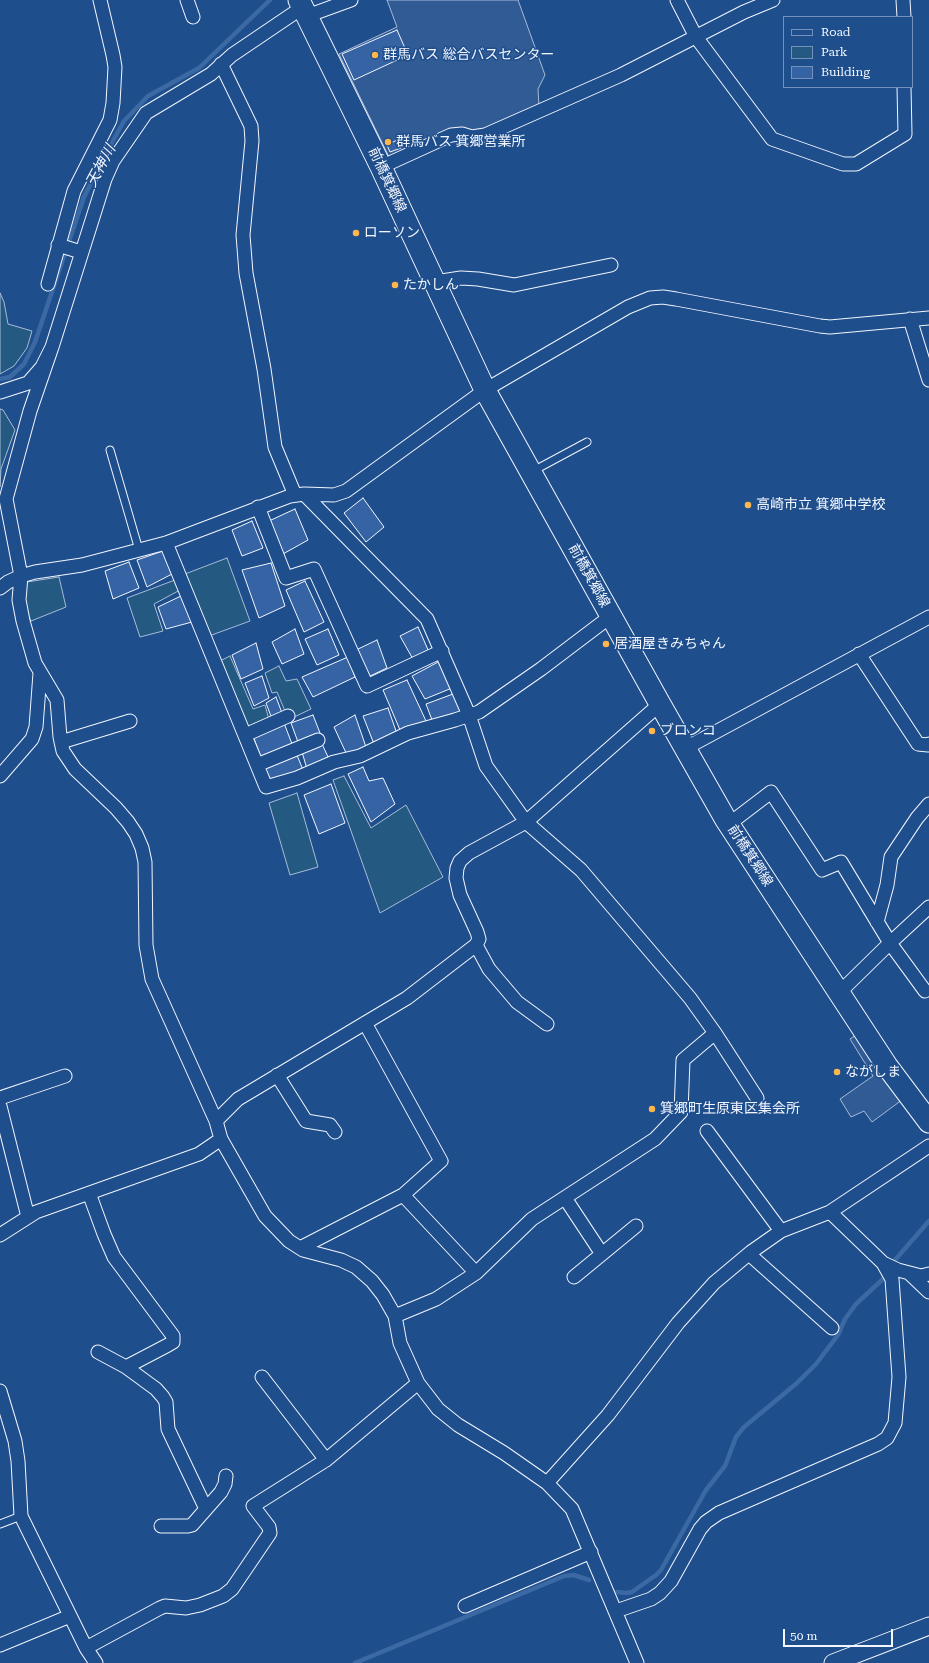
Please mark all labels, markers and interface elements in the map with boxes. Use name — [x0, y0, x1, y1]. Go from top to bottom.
legend — [783, 16, 913, 88]
text: Road — [821, 25, 850, 39]
text: Park — [821, 45, 847, 59]
place label: 群馬バス 総合バスセンター — [383, 47, 555, 63]
marker: 群馬バス 総合バスセンター — [370, 50, 380, 60]
text: Building — [821, 65, 870, 79]
place label: 群馬バス 箕郷営業所 — [396, 134, 526, 150]
marker: 群馬バス 箕郷営業所 — [383, 137, 393, 147]
water label: 天神川 — [82, 142, 120, 190]
street label: 前橋箕郷線 — [365, 145, 409, 215]
place label: ローソン — [364, 225, 420, 241]
marker: ローソン — [351, 228, 361, 238]
place label: たかしん — [403, 277, 459, 293]
marker: たかしん — [390, 280, 400, 290]
place label: 高崎市立 箕郷中学校 — [756, 497, 886, 513]
marker: 高崎市立 箕郷中学校 — [743, 500, 753, 510]
street label: 前橋箕郷線 — [565, 541, 613, 611]
place label: 居酒屋きみちゃん — [614, 636, 726, 652]
marker: 居酒屋きみちゃん — [601, 639, 611, 649]
place label: ブロンコ — [660, 723, 716, 739]
marker: ブロンコ — [647, 726, 657, 736]
street label: 前橋箕郷線 — [724, 822, 776, 890]
place label: ながしま — [845, 1064, 901, 1080]
marker: ながしま — [832, 1067, 842, 1077]
place label: 箕郷町生原東区集会所 — [660, 1101, 800, 1117]
marker: 箕郷町生原東区集会所 — [647, 1104, 657, 1114]
scale bar — [785, 1621, 895, 1647]
text: 50 m — [790, 1629, 817, 1643]

